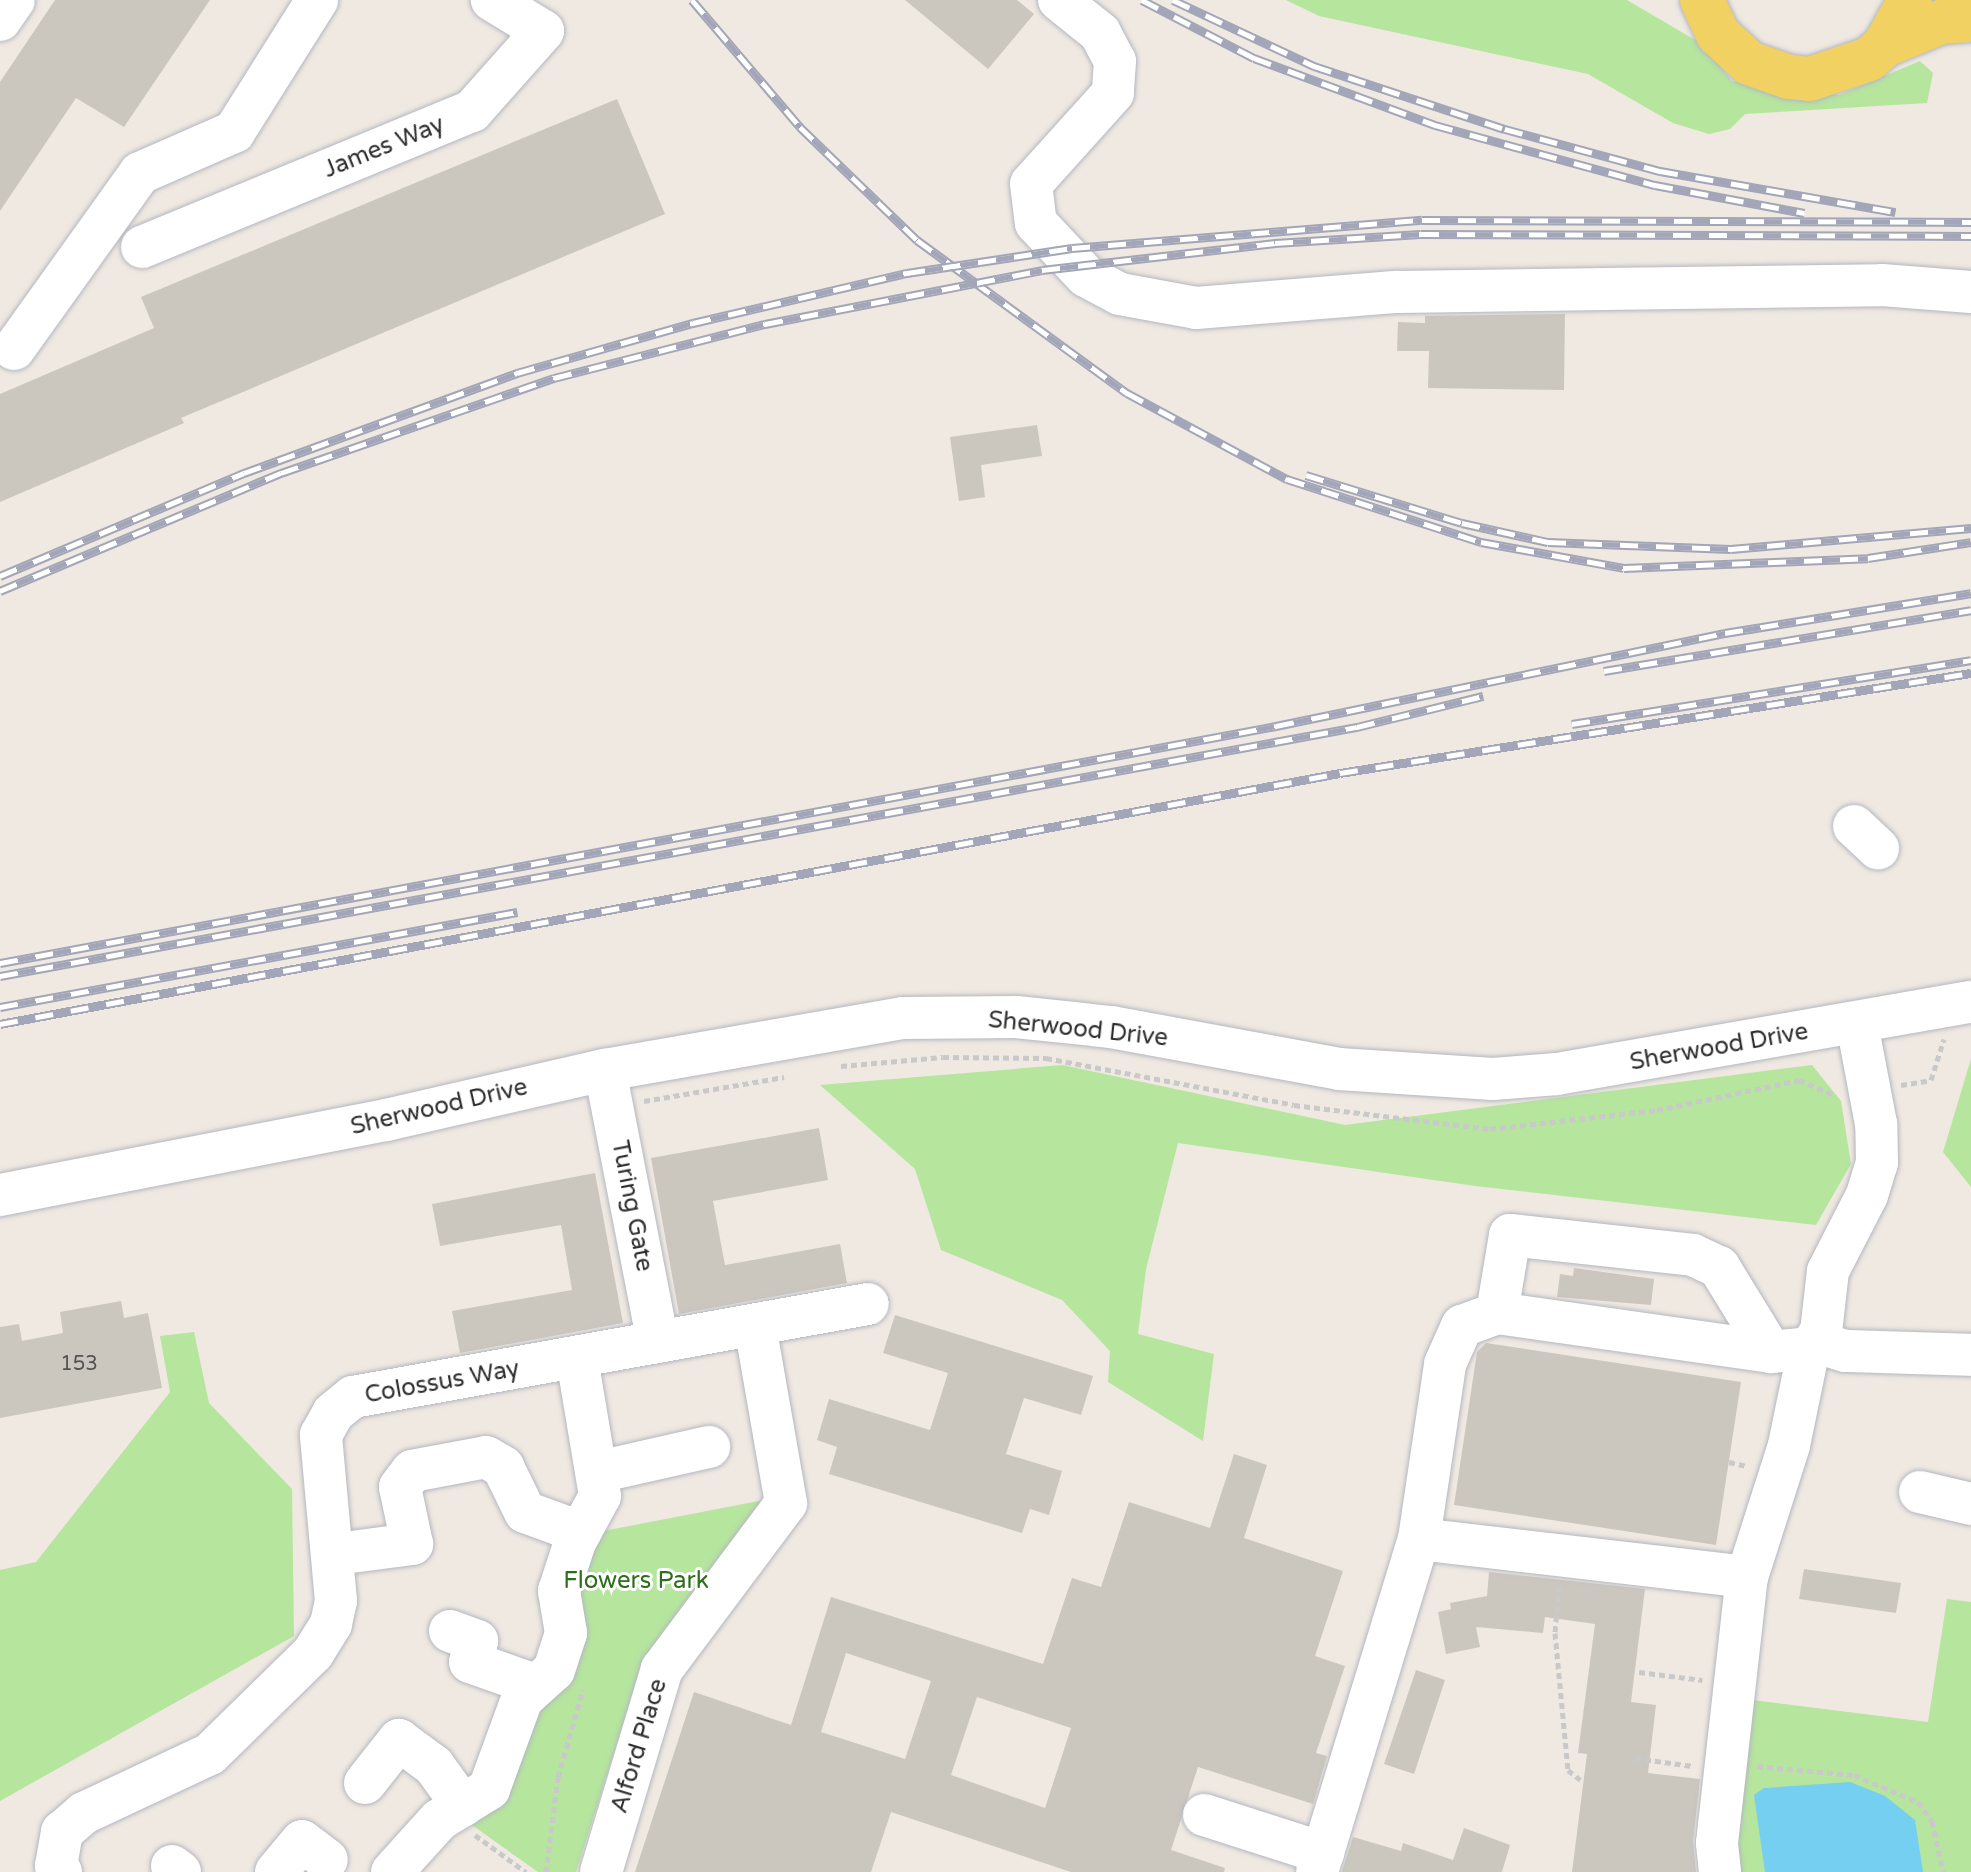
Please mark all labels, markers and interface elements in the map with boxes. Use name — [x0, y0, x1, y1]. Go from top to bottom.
street label: James Way — [319, 110, 449, 184]
street label: Sherwood Drive — [987, 1005, 1169, 1053]
street label: Sherwood Drive — [1628, 1017, 1810, 1077]
street label: Sherwood Drive — [348, 1073, 530, 1141]
street label: Turing Gate — [605, 1138, 659, 1274]
house number: 153 — [60, 1352, 98, 1376]
street label: Colossus Way — [363, 1354, 521, 1410]
park label: Flowers Park — [563, 1567, 709, 1595]
street label: Alford Place — [605, 1675, 673, 1817]

